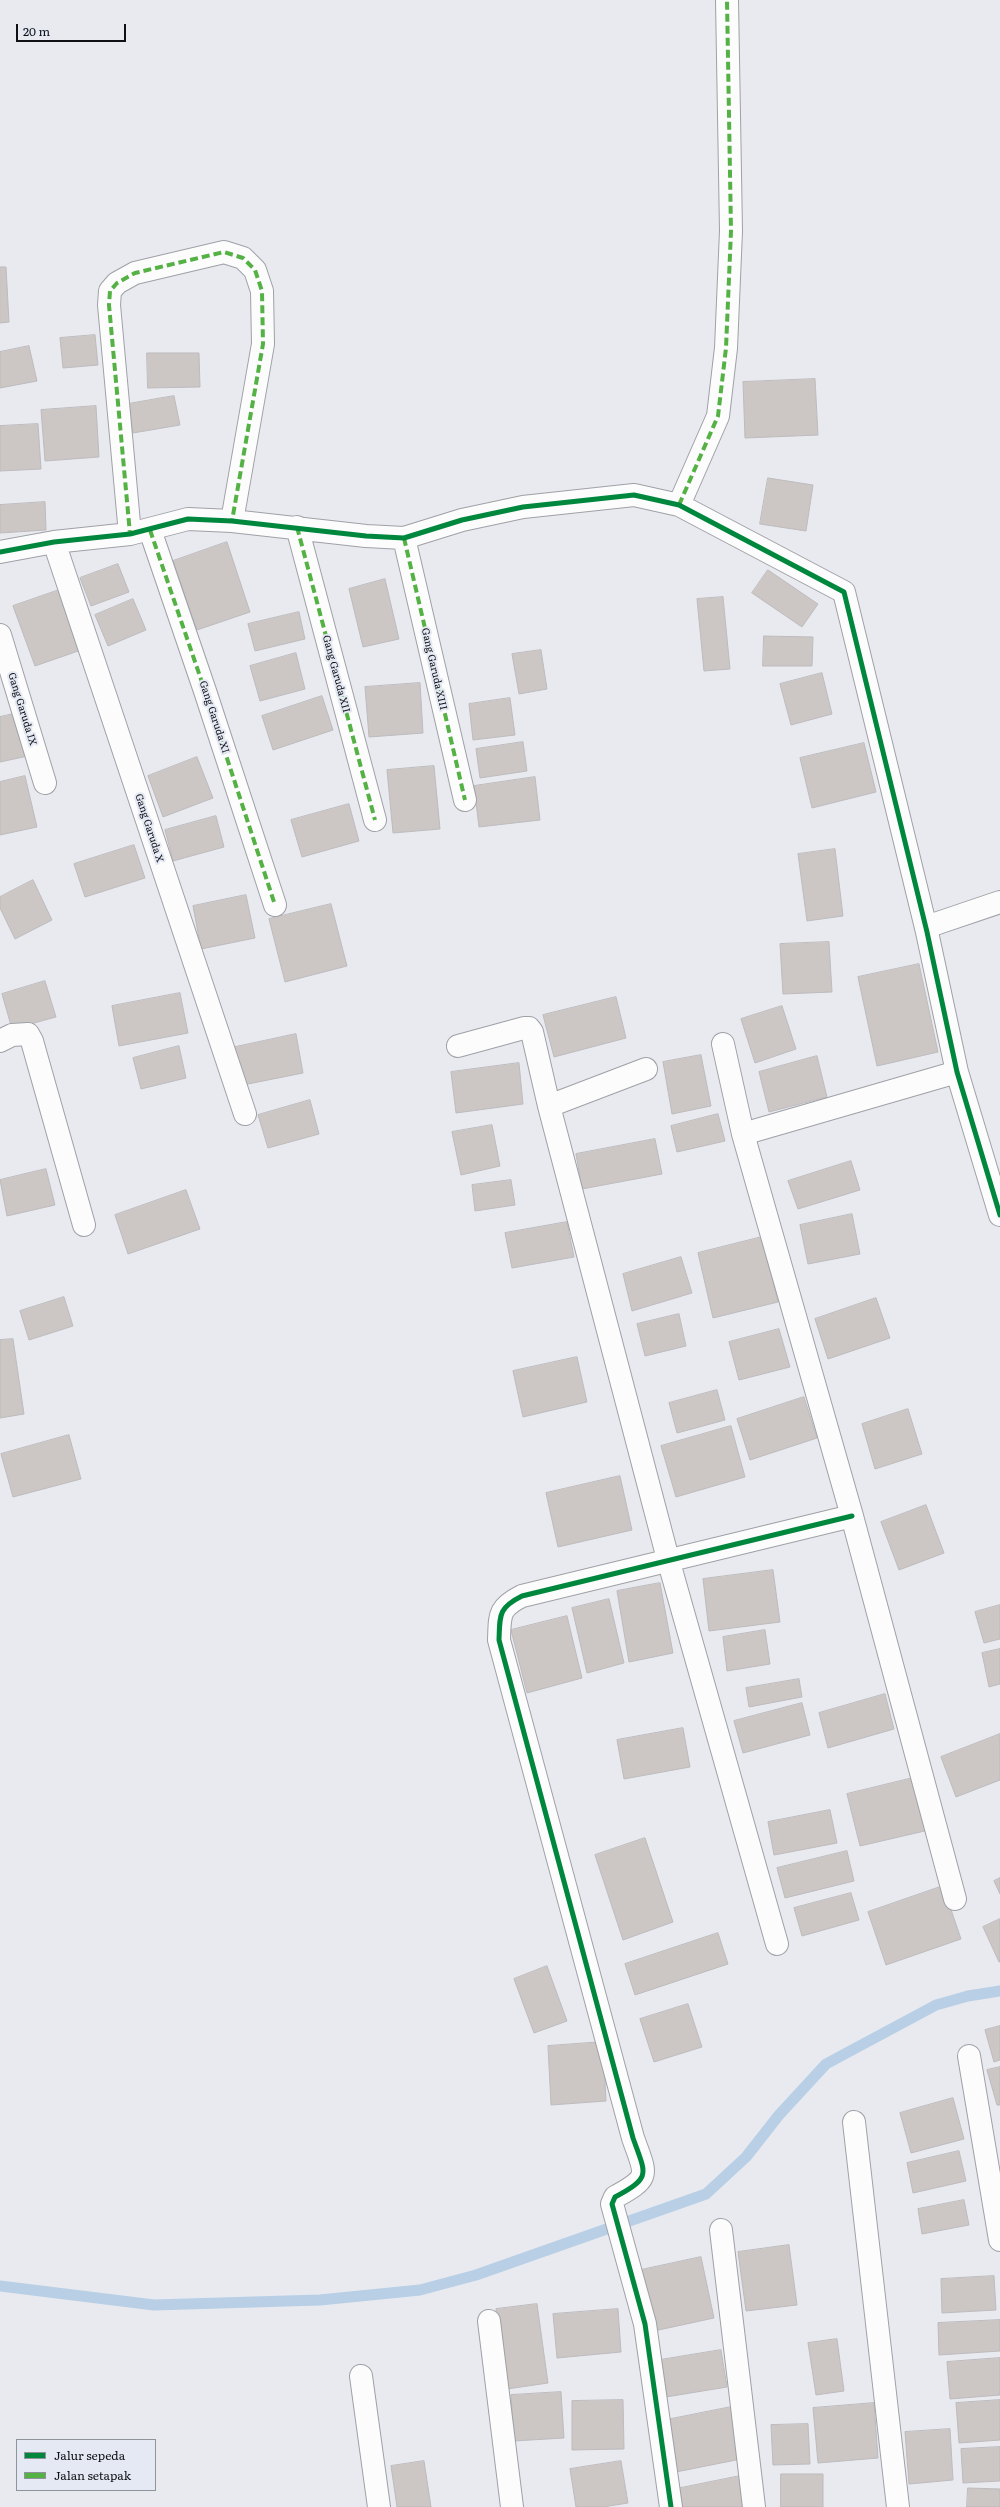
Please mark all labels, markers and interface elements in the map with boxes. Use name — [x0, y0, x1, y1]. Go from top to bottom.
scale bar — [18, 16, 128, 42]
text: 20 m — [23, 22, 50, 40]
street label: Gang Garuda XIII — [419, 627, 449, 711]
street label: Gang Garuda XII — [320, 634, 352, 714]
street label: Gang Garuda IX — [5, 671, 39, 747]
street label: Gang Garuda XI — [197, 679, 231, 755]
street label: Gang Garuda X — [132, 792, 166, 864]
legend — [16, 2439, 156, 2491]
text: Jalur sepeda — [54, 2446, 125, 2464]
text: Jalan setapak — [54, 2466, 131, 2484]

